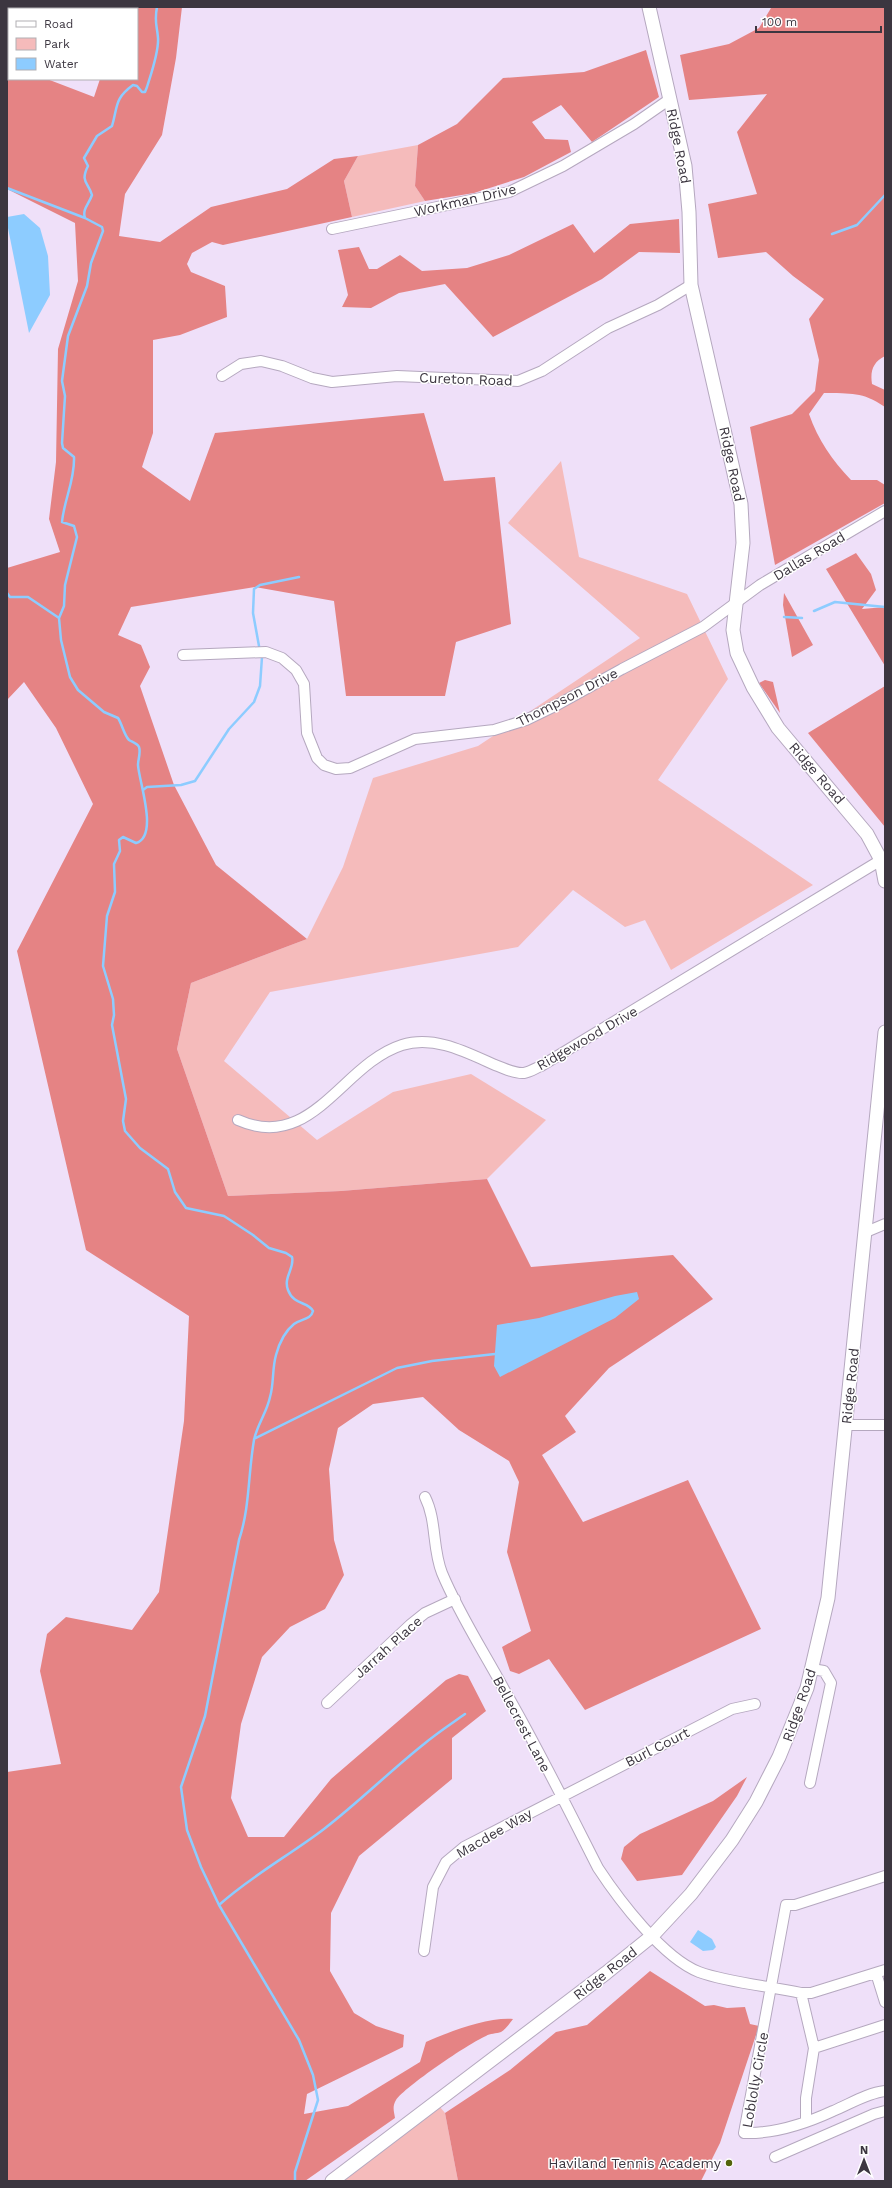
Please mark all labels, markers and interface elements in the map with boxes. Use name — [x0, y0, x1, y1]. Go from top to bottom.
legend — [8, 8, 138, 80]
scale bar — [756, 8, 881, 34]
text: 100 m — [762, 15, 797, 29]
text: Road — [44, 17, 73, 31]
text: Park — [44, 37, 70, 51]
text: Water — [44, 57, 79, 71]
street label: Ridge Road — [664, 107, 694, 185]
street label: Workman Drive — [412, 180, 518, 220]
street label: Cureton Road — [419, 369, 513, 389]
street label: Ridge Road — [716, 425, 748, 503]
street label: Dallas Road — [770, 528, 848, 584]
street label: Thompson Drive — [514, 665, 620, 729]
street label: Ridge Road — [786, 739, 848, 807]
street label: Ridgewood Drive — [534, 1003, 640, 1073]
street label: Ridge Road — [838, 1347, 862, 1425]
street label: Jarrah Place — [351, 1613, 425, 1681]
street label: Ridge Road — [779, 1666, 819, 1744]
street label: Bellecrest Lane — [490, 1673, 554, 1775]
street label: Burl Court — [622, 1724, 692, 1770]
street label: Macdee Way — [453, 1805, 535, 1861]
street label: Ridge Road — [570, 1943, 640, 2003]
street label: Loblolly Circle — [739, 2031, 771, 2129]
north arrow — [844, 2140, 884, 2180]
text: N — [860, 2144, 868, 2157]
place label: Haviland Tennis Academy — [548, 2155, 722, 2171]
marker: Haviland Tennis Academy — [724, 2158, 734, 2168]

